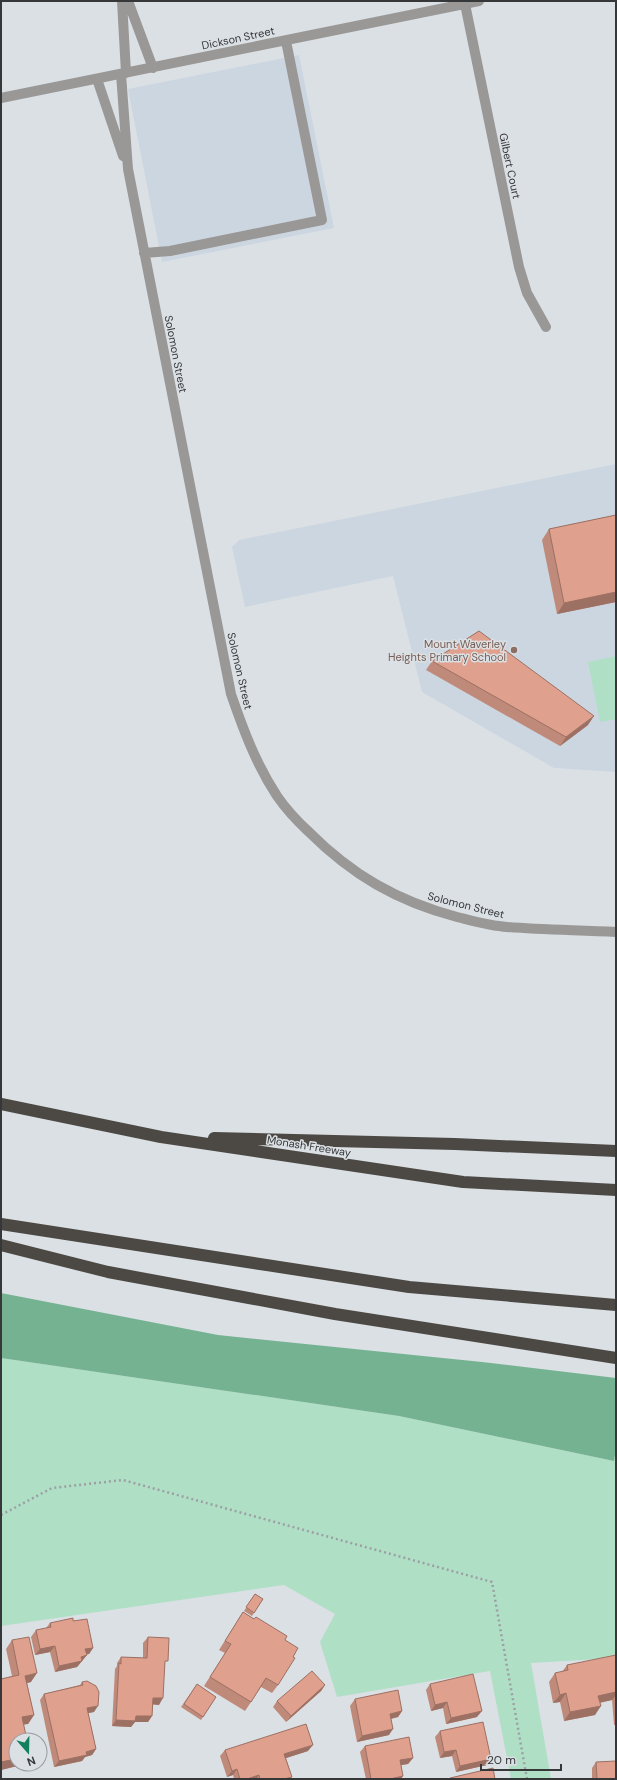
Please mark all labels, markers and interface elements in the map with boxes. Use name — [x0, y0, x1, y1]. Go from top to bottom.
street label: Dickson Street — [200, 23, 276, 53]
street label: Gilbert Court — [496, 132, 524, 200]
street label: Solomon Street — [162, 314, 190, 394]
street label: Solomon Street — [224, 631, 256, 711]
place label: Mount Waverley Heights Primary School — [388, 637, 506, 664]
marker: Mount Waverley Heights Primary School — [509, 645, 519, 655]
street label: Solomon Street — [426, 889, 506, 921]
street label: Monash Freeway — [266, 1132, 352, 1160]
north arrow — [8, 1732, 48, 1772]
scale bar — [481, 1746, 561, 1772]
text: 20 m — [487, 1752, 516, 1768]
text: N — [25, 1753, 38, 1769]

